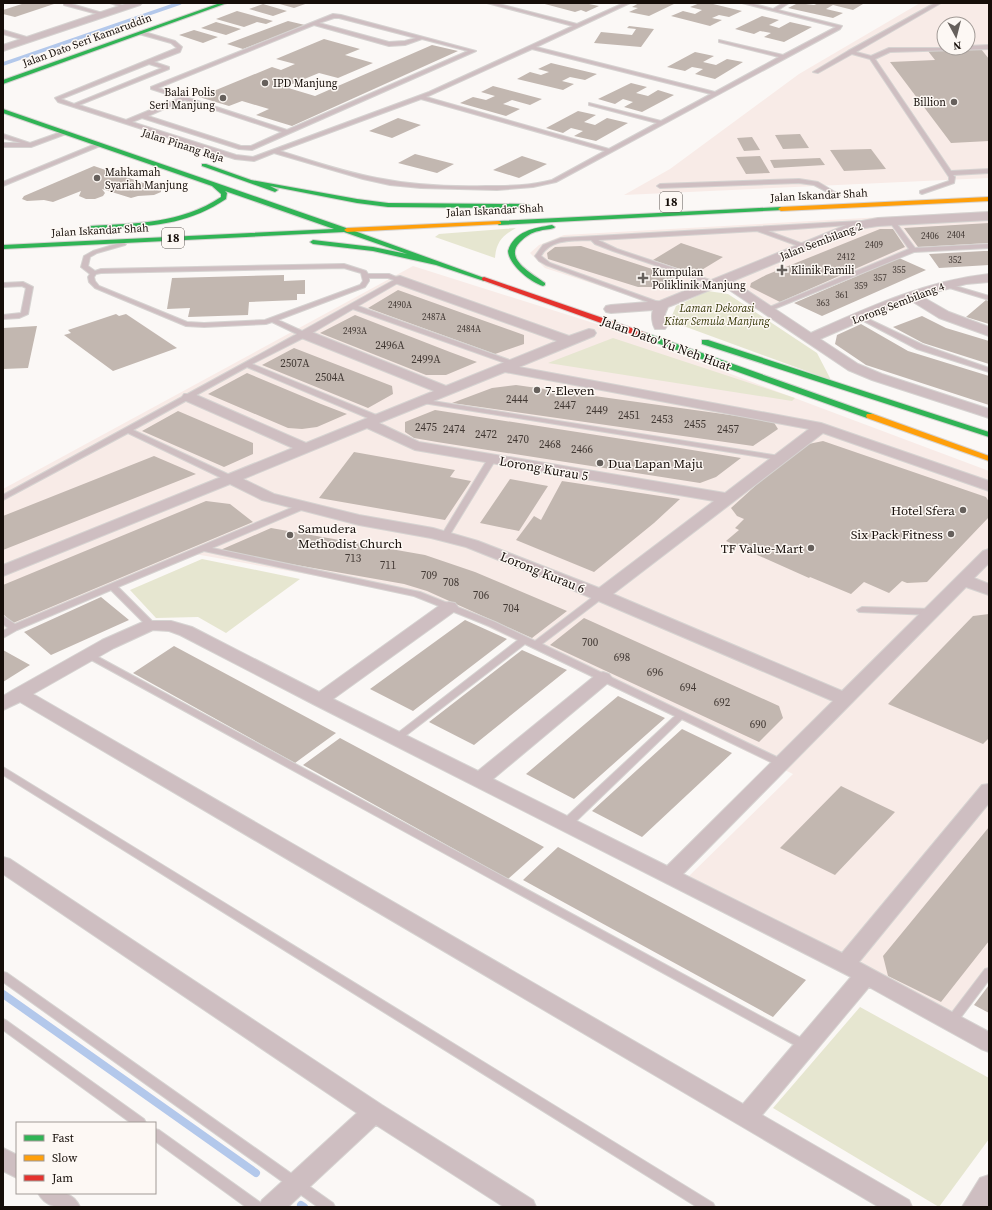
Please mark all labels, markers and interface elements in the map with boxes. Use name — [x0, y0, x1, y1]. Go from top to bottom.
street label: Jalan Dato Seri Kamaruddin — [20, 10, 154, 71]
north arrow — [936, 16, 976, 56]
text: N — [952, 37, 962, 53]
place label: IPD Manjung — [273, 76, 338, 91]
marker: IPD Manjung — [260, 78, 270, 88]
place label: Balai Polis Seri Manjung — [150, 85, 215, 113]
marker: Balai Polis Seri Manjung — [218, 93, 228, 103]
place label: Billion — [913, 95, 946, 110]
marker: Billion — [949, 97, 959, 107]
street label: Jalan Pinang Raja — [139, 125, 226, 166]
place label: Mahkamah Syariah Manjung — [105, 165, 188, 193]
marker: Mahkamah Syariah Manjung — [92, 173, 102, 183]
street label: Jalan Iskandar Shah — [769, 185, 868, 206]
road number: 18 — [660, 192, 682, 212]
street label: Jalan Iskandar Shah — [445, 200, 544, 221]
street label: Jalan Sembilang 2 — [777, 219, 865, 264]
street label: Jalan Iskandar Shah — [50, 220, 149, 241]
road number: 18 — [162, 228, 184, 248]
house number: 2404 — [947, 229, 965, 241]
house number: 2406 — [921, 230, 939, 242]
house number: 2409 — [865, 239, 883, 251]
house number: 2412 — [837, 251, 855, 263]
house number: 352 — [948, 254, 962, 266]
place label: Klinik Famili — [791, 263, 855, 278]
marker: Klinik Famili — [776, 264, 788, 276]
house number: 355 — [892, 264, 906, 276]
place label: Kumpulan Poliklinik Manjung — [652, 265, 746, 293]
marker: Kumpulan Poliklinik Manjung — [637, 272, 649, 284]
house number: 357 — [873, 272, 887, 284]
street label: Lorong Sembilang 4 — [850, 279, 947, 328]
house number: 359 — [854, 280, 868, 292]
house number: 361 — [835, 289, 849, 301]
house number: 363 — [816, 297, 830, 309]
house number: 2490A — [388, 299, 412, 311]
park label: Laman Dekorasi Kitar Semula Manjung — [663, 301, 770, 329]
house number: 2487A — [422, 311, 446, 323]
street label: Jalan Dato' Yu Neh Huat — [598, 312, 734, 375]
house number: 2484A — [457, 323, 481, 335]
house number: 2493A — [343, 325, 367, 337]
house number: 2496A — [375, 338, 405, 353]
house number: 2499A — [411, 352, 441, 367]
house number: 2507A — [280, 356, 310, 371]
house number: 2504A — [315, 370, 345, 385]
place label: 7-Eleven — [545, 382, 595, 399]
marker: 7-Eleven — [532, 385, 542, 395]
house number: 2444 — [506, 392, 528, 407]
house number: 2447 — [554, 398, 576, 413]
house number: 2449 — [586, 403, 608, 418]
house number: 2451 — [618, 408, 640, 423]
house number: 2453 — [651, 412, 673, 427]
house number: 2455 — [684, 417, 706, 432]
house number: 2475 — [415, 420, 437, 435]
house number: 2474 — [443, 422, 465, 437]
house number: 2457 — [717, 422, 739, 437]
house number: 2472 — [475, 427, 497, 442]
house number: 2470 — [507, 432, 529, 447]
house number: 2468 — [539, 437, 561, 452]
house number: 2466 — [571, 442, 593, 457]
street label: Lorong Kurau 5 — [498, 452, 590, 485]
place label: Dua Lapan Maju — [608, 455, 703, 472]
marker: Dua Lapan Maju — [595, 458, 605, 468]
place label: Hotel Sfera — [891, 502, 955, 519]
marker: Hotel Sfera — [958, 505, 968, 515]
place label: Samudera Methodist Church — [298, 520, 403, 552]
place label: Six Pack Fitness — [851, 526, 943, 543]
marker: Six Pack Fitness — [946, 529, 956, 539]
marker: Samudera Methodist Church — [285, 530, 295, 540]
place label: TF Value-Mart — [721, 540, 804, 557]
marker: TF Value-Mart — [806, 543, 816, 553]
street label: Lorong Kurau 6 — [498, 548, 588, 597]
house number: 713 — [345, 551, 362, 566]
house number: 711 — [380, 558, 396, 573]
house number: 709 — [421, 568, 437, 583]
house number: 708 — [443, 575, 459, 590]
house number: 706 — [473, 588, 490, 603]
house number: 704 — [503, 601, 520, 616]
house number: 700 — [582, 635, 599, 650]
house number: 698 — [614, 650, 630, 665]
house number: 696 — [647, 665, 664, 680]
house number: 694 — [680, 680, 697, 695]
house number: 692 — [714, 695, 731, 710]
house number: 690 — [750, 717, 767, 732]
legend — [16, 1122, 156, 1194]
text: Fast — [52, 1130, 74, 1146]
text: Slow — [52, 1150, 78, 1166]
text: Jam — [51, 1170, 73, 1186]

